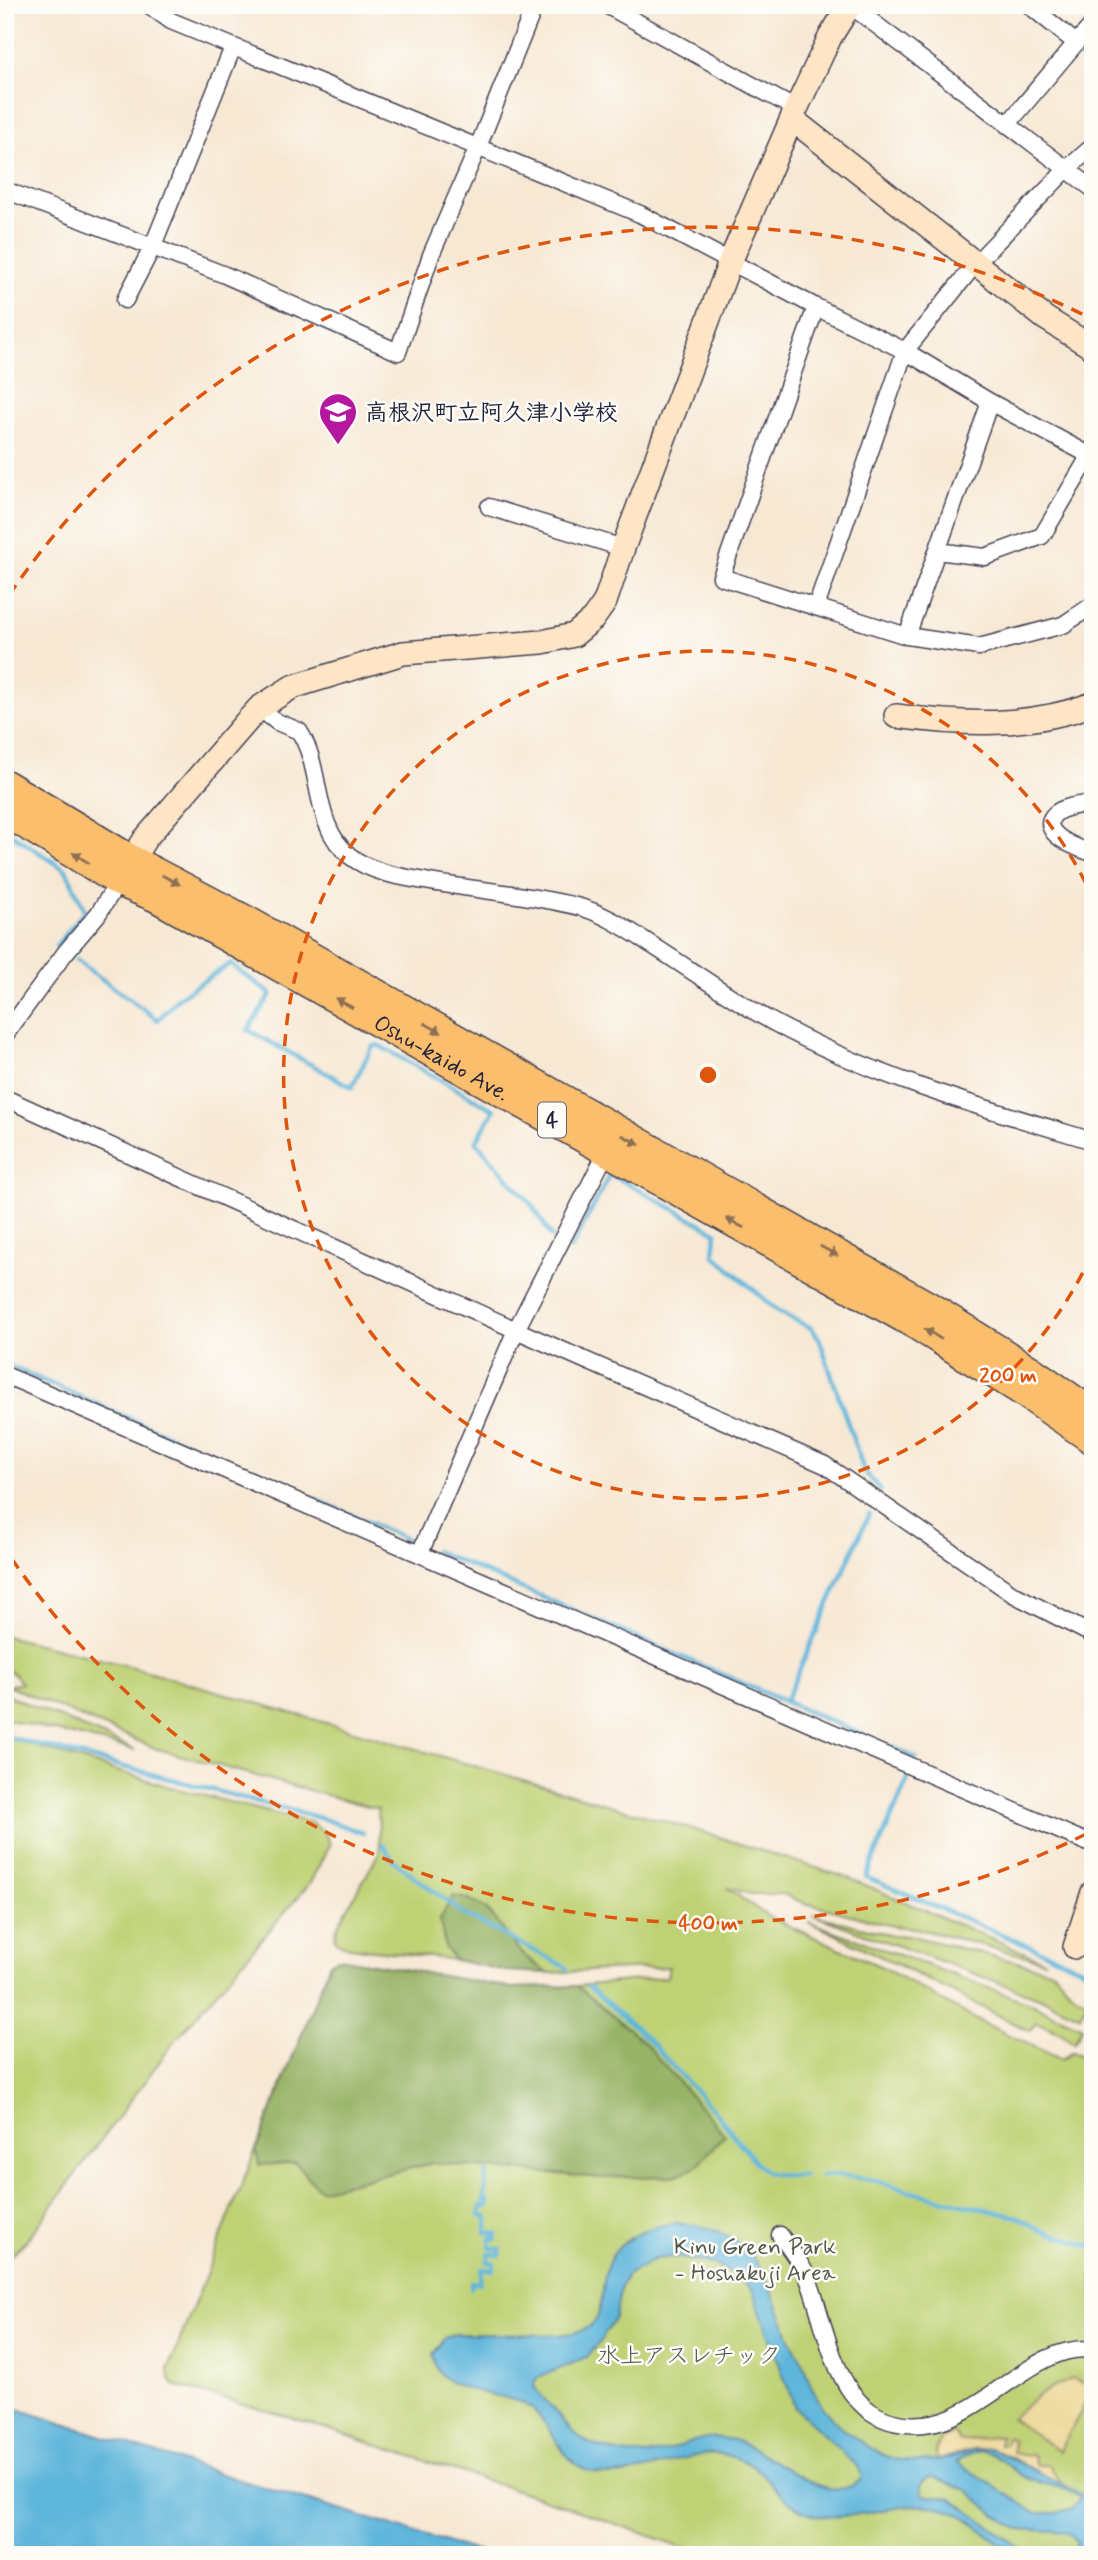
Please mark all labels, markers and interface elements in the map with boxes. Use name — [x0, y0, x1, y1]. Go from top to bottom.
school or university icon: 高根沢町立阿久津小学校 — [317, 391, 359, 446]
place label: 高根沢町立阿久津小学校 — [365, 399, 618, 429]
one-way arrow — [72, 851, 91, 864]
one-way arrow — [161, 874, 181, 886]
one-way arrow — [335, 997, 354, 1009]
street label: Oshu-kaido Ave. — [368, 1009, 514, 1109]
one-way arrow — [423, 1022, 443, 1034]
centre of rings — [696, 1063, 720, 1087]
road number: 4 — [538, 1102, 566, 1138]
one-way arrow — [621, 1134, 640, 1146]
one-way arrow — [725, 1217, 745, 1229]
one-way arrow — [820, 1245, 839, 1257]
one-way arrow — [924, 1328, 943, 1341]
text: 200 m — [979, 1362, 1037, 1390]
text: 400 m — [678, 1910, 738, 1938]
park label: Kinu Green Park - Hoshakuji Area — [674, 2233, 836, 2289]
park label: 水上アスレチック — [597, 2342, 781, 2372]

